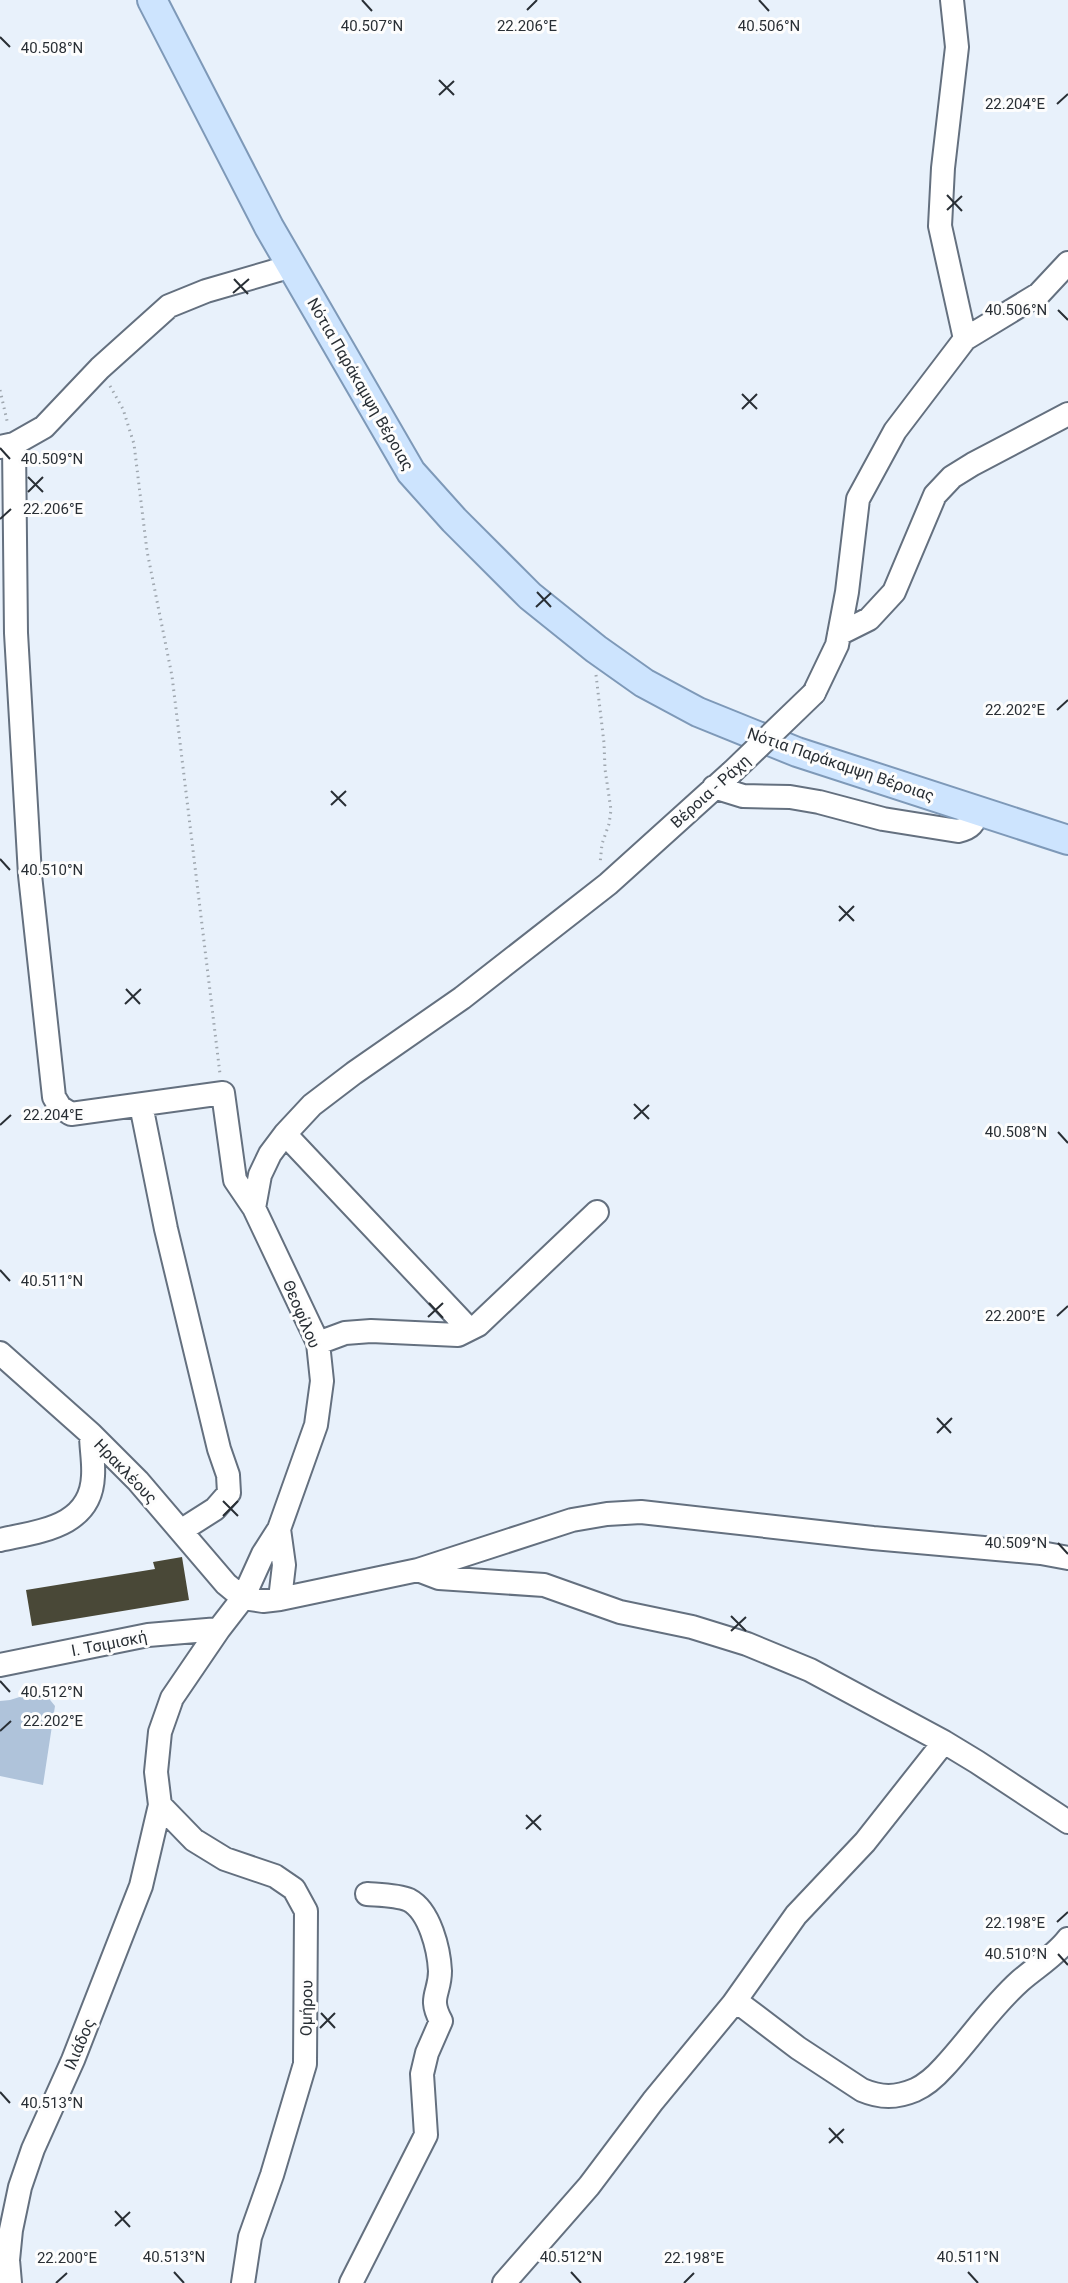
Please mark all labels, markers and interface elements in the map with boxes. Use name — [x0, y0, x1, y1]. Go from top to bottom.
text: 40.507°N — [341, 17, 403, 35]
text: 22.206°E — [497, 17, 558, 35]
text: 40.506°N — [738, 17, 800, 35]
text: 40.508°N — [21, 39, 83, 57]
text: 22.204°E — [985, 95, 1046, 113]
street label: Νότια Παράκαμψη Βέροιας — [303, 295, 418, 474]
text: 40.506°N — [985, 301, 1047, 319]
text: 40.509°N — [21, 450, 83, 468]
text: 22.206°E — [23, 500, 84, 518]
text: 22.202°E — [985, 701, 1046, 719]
street label: Νότια Παράκαμψη Βέροιας — [745, 724, 937, 805]
street label: Βέροια - Ράχη — [667, 751, 754, 832]
text: 40.510°N — [21, 861, 83, 879]
text: 22.204°E — [23, 1106, 84, 1124]
text: 40.508°N — [985, 1123, 1047, 1141]
text: 40.511°N — [21, 1272, 83, 1290]
street label: Θεοφίλου — [279, 1277, 324, 1351]
text: 22.200°E — [985, 1307, 1046, 1325]
street label: Ηρακλέους — [90, 1435, 161, 1508]
text: 40.509°N — [985, 1534, 1047, 1552]
street label: Ι. Τσιμισκή — [70, 1627, 149, 1660]
text: 40.512°N — [21, 1683, 83, 1701]
text: 22.202°E — [23, 1712, 84, 1730]
text: 22.198°E — [985, 1914, 1046, 1932]
text: 40.510°N — [985, 1945, 1047, 1963]
street label: Ομήρου — [297, 1980, 316, 2036]
street label: Ιλιάδος — [60, 2016, 99, 2073]
text: 40.513°N — [21, 2094, 83, 2112]
text: 40.513°N — [143, 2248, 205, 2266]
text: 40.512°N — [540, 2248, 602, 2266]
text: 40.511°N — [937, 2248, 999, 2266]
text: 22.200°E — [37, 2249, 98, 2267]
text: 22.198°E — [664, 2249, 725, 2267]

